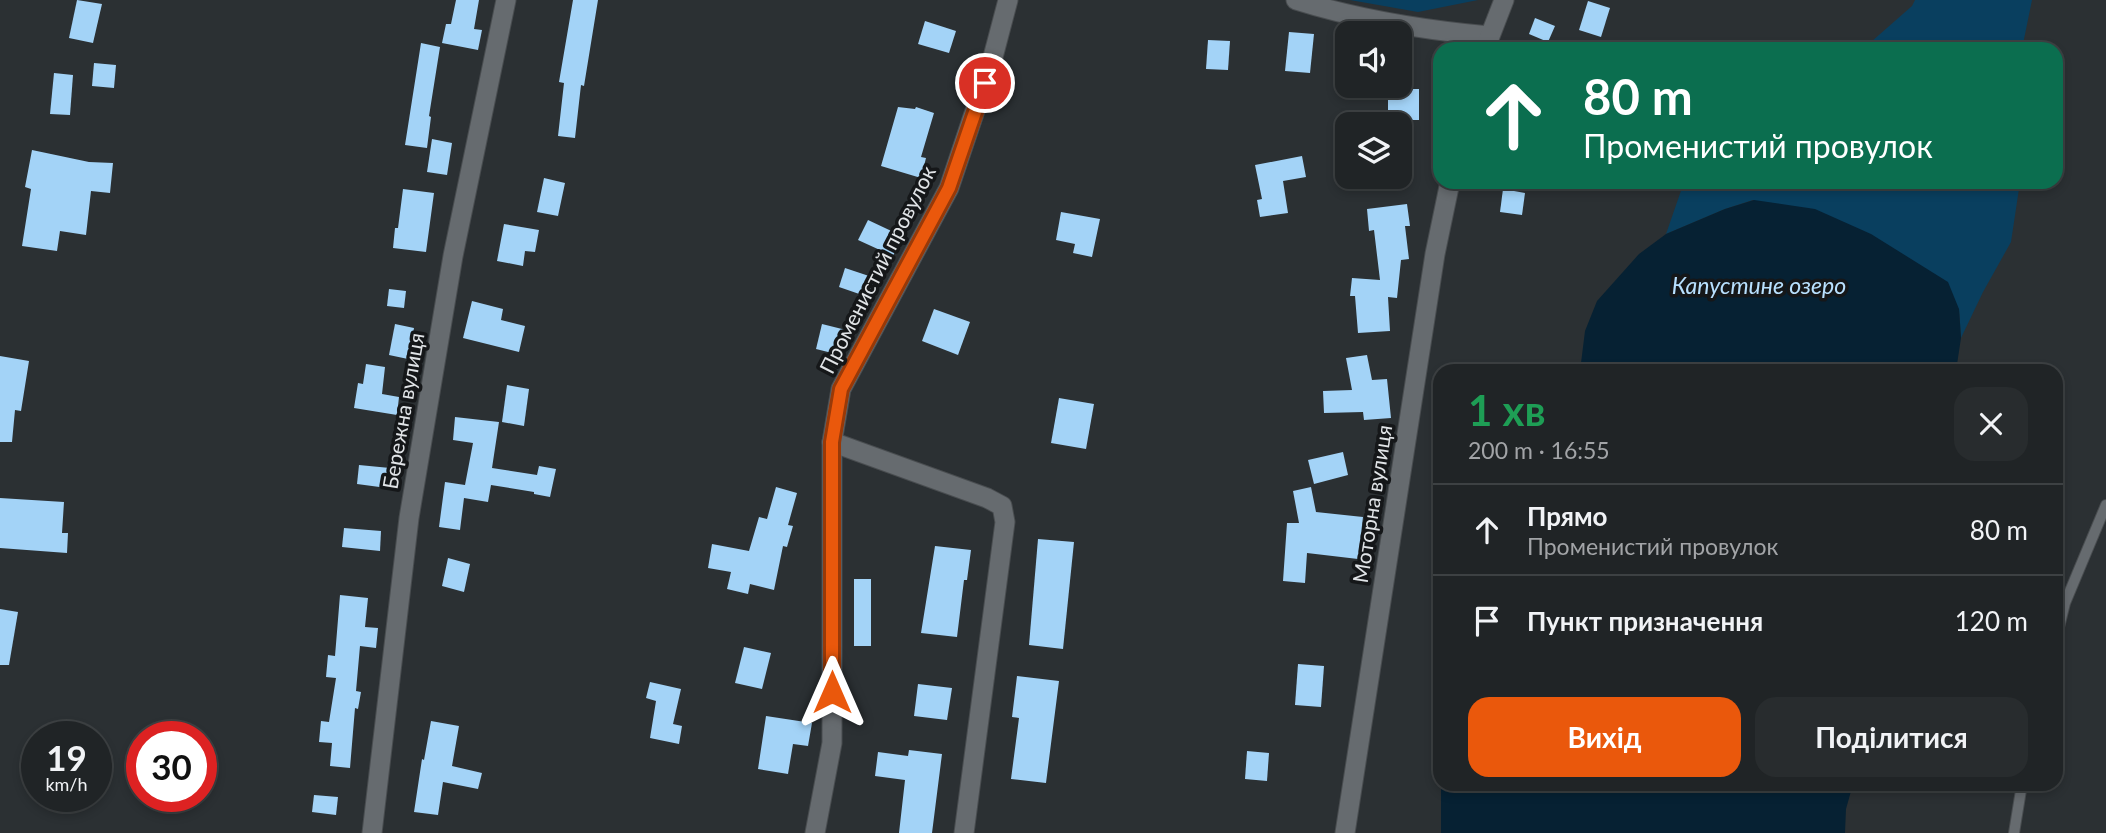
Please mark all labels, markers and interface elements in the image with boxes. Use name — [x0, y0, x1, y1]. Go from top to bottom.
map controls — [1335, 21, 1412, 189]
button: sound — [1335, 21, 1412, 98]
pin — [955, 53, 1015, 113]
icon: arrive — [966, 64, 1004, 102]
text: 80 m — [1583, 67, 1693, 125]
icon: ahead — [1468, 70, 1559, 161]
button: layers — [1335, 112, 1412, 189]
text: Променистий провулок — [1583, 126, 1933, 165]
street label: Променистий провулок — [813, 161, 940, 377]
water label: Капустине озеро — [1672, 271, 1846, 299]
street label: Бережна вулиця — [376, 331, 429, 491]
text: 1 хв — [1468, 385, 1546, 435]
button: close — [1954, 387, 2028, 461]
street label: Моторна вулиця — [1347, 423, 1396, 585]
text: 200 m · 16:55 — [1468, 436, 1610, 464]
text: Прямо — [1527, 500, 1608, 532]
icon: ahead — [1468, 511, 1506, 549]
text: 80 m — [1970, 514, 2028, 546]
text: Променистий провулок — [1527, 532, 1778, 560]
icon: arrive — [1468, 602, 1506, 640]
text: Пункт призначення — [1527, 605, 1763, 637]
text: 120 m — [1955, 605, 2028, 637]
position arrow — [795, 655, 869, 729]
button: Вихід — [1468, 697, 1741, 777]
button: Поділитися — [1755, 697, 2028, 777]
speed limit sign: 30 — [126, 721, 217, 812]
text: 19 — [46, 736, 87, 778]
text: km/h — [45, 773, 88, 795]

